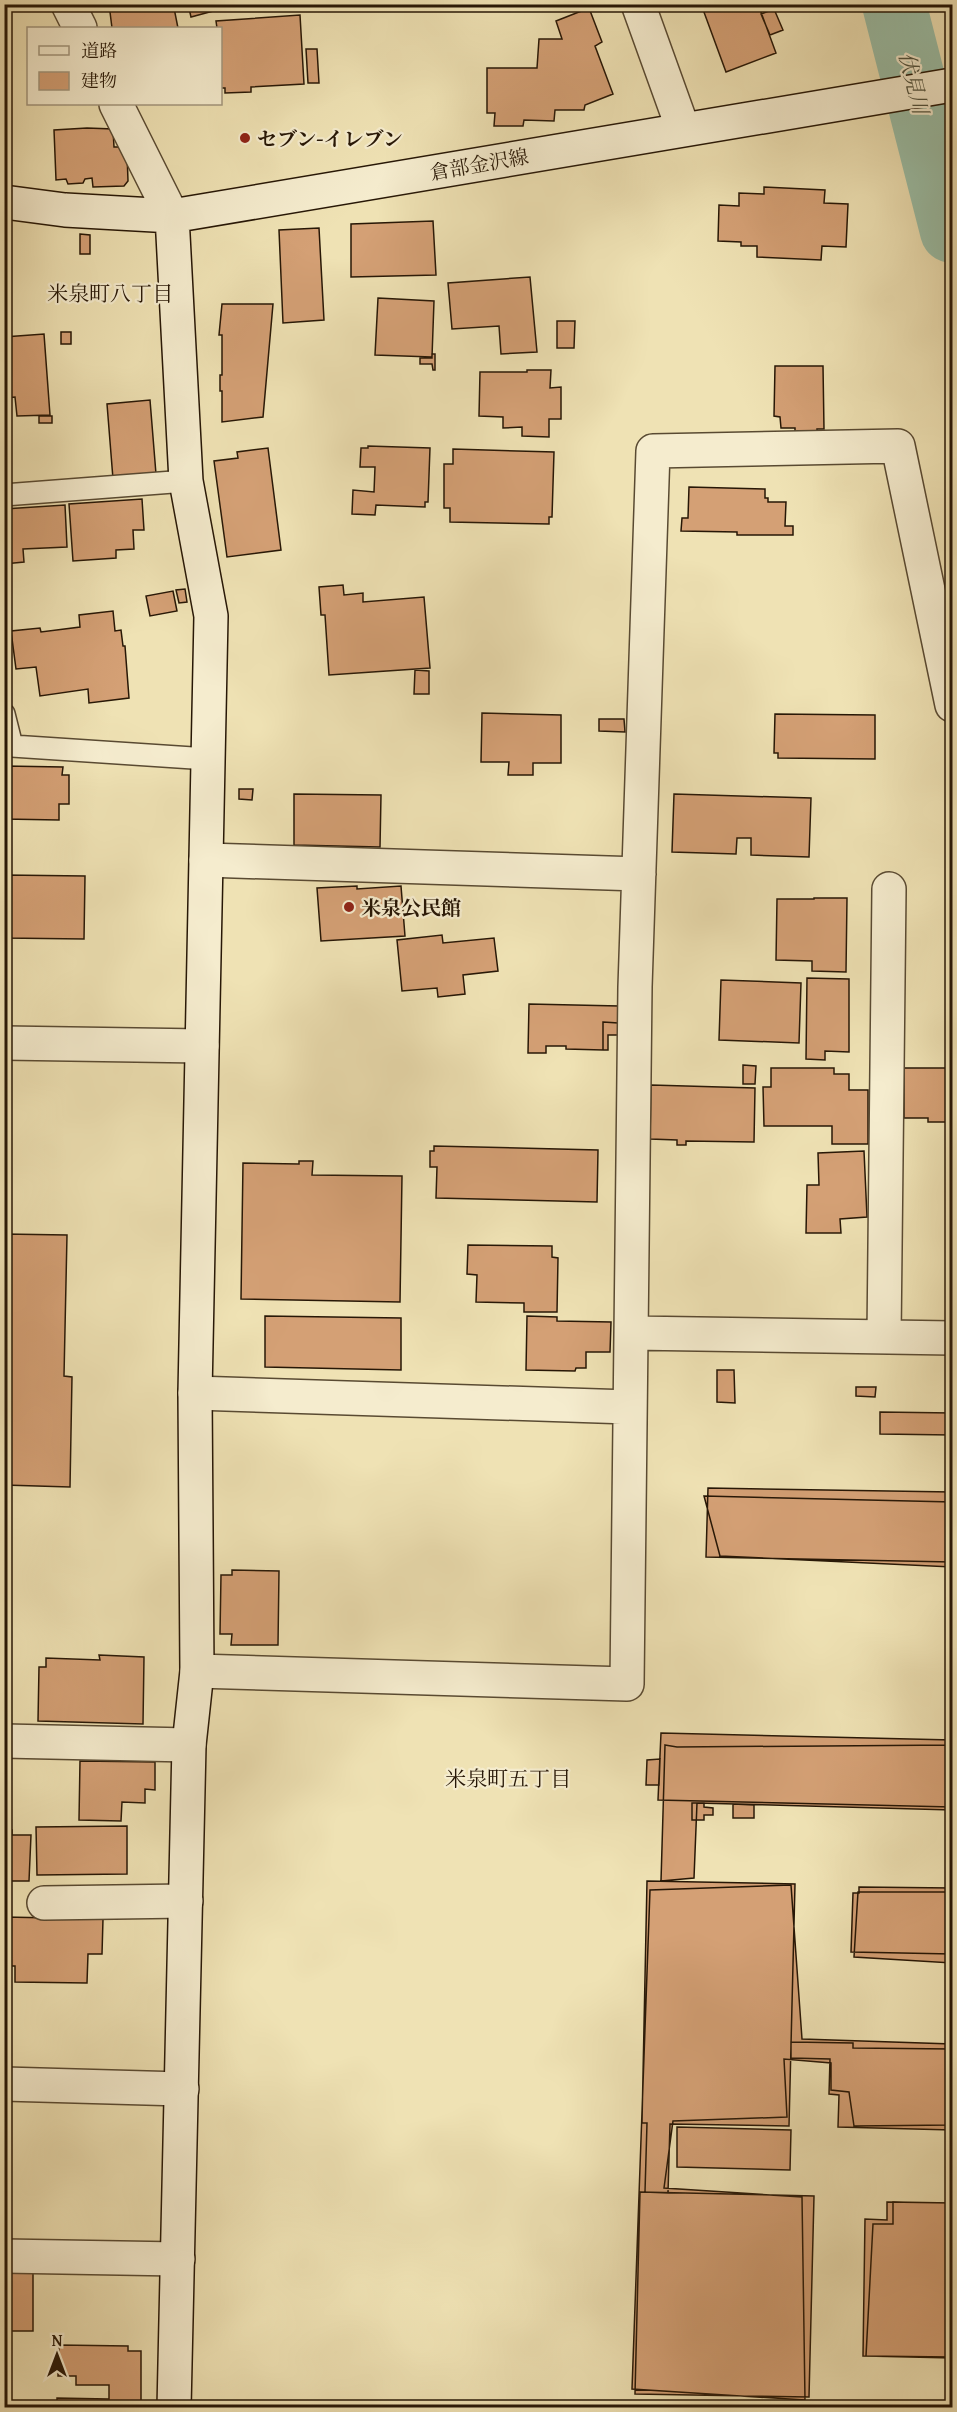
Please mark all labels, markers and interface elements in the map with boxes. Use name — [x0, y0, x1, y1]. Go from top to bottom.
legend — [27, 27, 222, 105]
text: 道路 — [81, 37, 117, 64]
water label: 伏見川 — [891, 49, 937, 119]
text: 建物 — [81, 67, 117, 94]
place label: セブン-イレブン — [257, 124, 403, 153]
marker: セブン-イレブン — [238, 131, 252, 145]
street label: 倉部金沢線 — [427, 141, 531, 187]
district label: 米泉町八丁目 — [47, 278, 173, 309]
place label: 米泉公民館 — [361, 893, 461, 922]
marker: 米泉公民館 — [342, 900, 356, 914]
district label: 米泉町五丁目 — [445, 1763, 571, 1794]
north arrow — [27, 2325, 87, 2385]
text: N — [52, 2328, 63, 2352]

